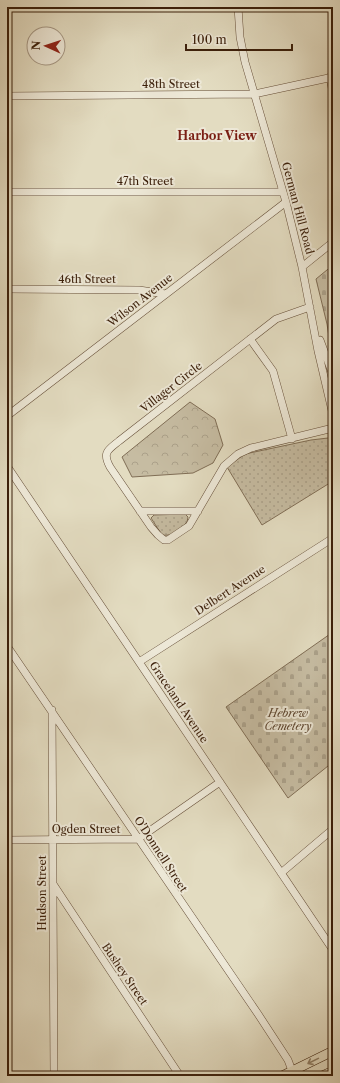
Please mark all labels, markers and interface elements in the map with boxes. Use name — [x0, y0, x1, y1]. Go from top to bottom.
north arrow — [26, 26, 66, 66]
scale bar — [186, 26, 292, 52]
text: 100 m — [192, 32, 227, 47]
text: N — [29, 40, 43, 51]
street label: 48th Street — [142, 77, 200, 91]
district label: Harbor View — [177, 128, 257, 143]
street label: German Hill Road — [279, 160, 317, 256]
street label: 47th Street — [117, 174, 173, 188]
street label: Wilson Avenue — [104, 270, 175, 330]
street label: 46th Street — [58, 272, 116, 286]
street label: Villager Circle — [137, 359, 205, 416]
street label: Delbert Avenue — [192, 562, 268, 618]
street label: Graceland Avenue — [147, 659, 211, 745]
park label: Hebrew Cemetery — [264, 706, 312, 733]
street label: O'Donnell Street — [131, 813, 191, 895]
street label: Ogden Street — [52, 822, 120, 836]
street label: Hudson Street — [35, 855, 49, 931]
street label: Bushey Street — [99, 940, 151, 1008]
one-way arrow — [307, 1058, 319, 1065]

